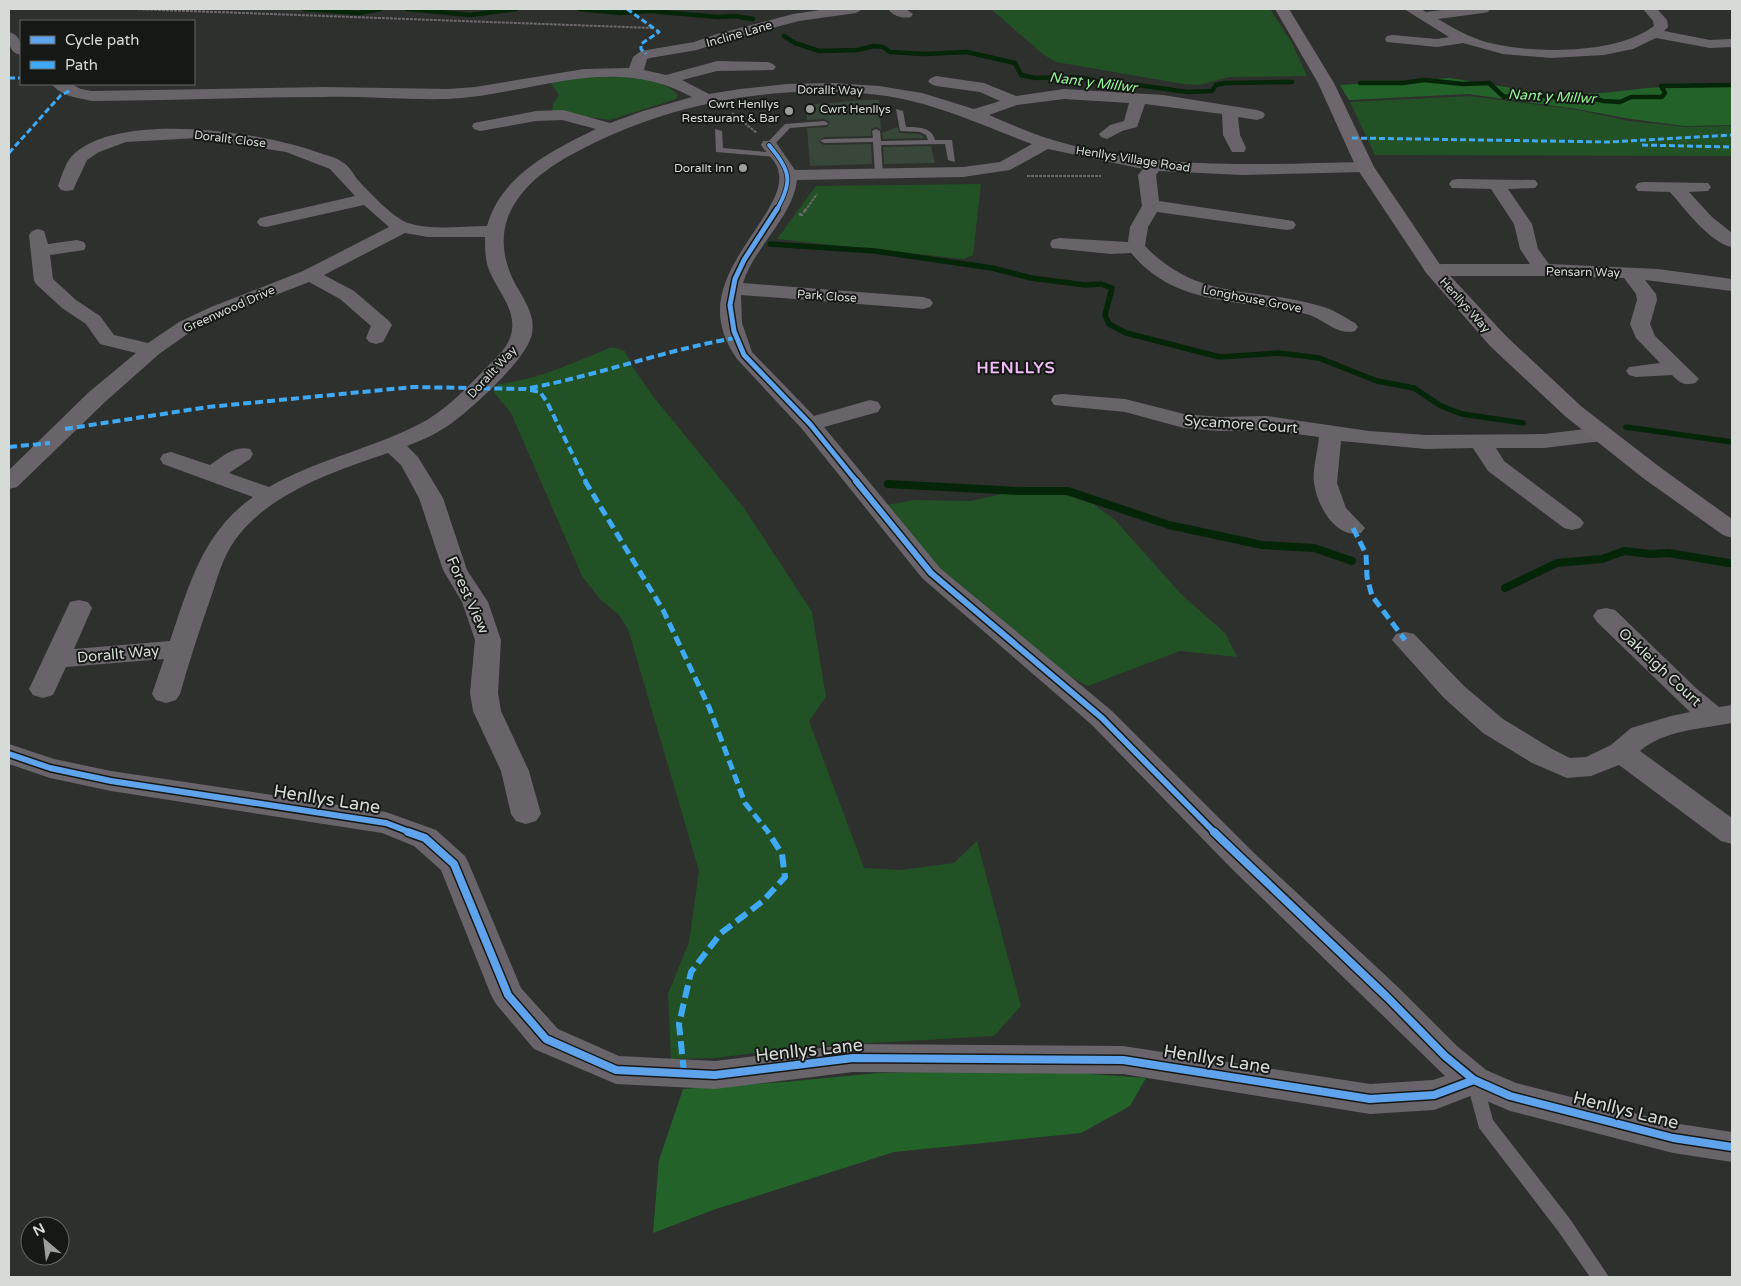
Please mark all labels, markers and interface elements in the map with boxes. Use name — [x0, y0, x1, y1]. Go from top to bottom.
street label: Incline Lane — [704, 18, 774, 50]
legend — [20, 20, 195, 85]
text: Cycle path — [65, 31, 139, 49]
text: Path — [65, 56, 98, 74]
water label: Nant y Millwr — [1048, 69, 1139, 96]
street label: Dorallt Way — [797, 82, 864, 98]
water label: Nant y Millwr — [1508, 86, 1598, 107]
place label: Cwrt Henllys Restaurant & Bar — [682, 97, 779, 125]
place label: Cwrt Henllys — [820, 102, 891, 116]
marker: Cwrt Henllys — [804, 103, 816, 115]
marker: Cwrt Henllys Restaurant & Bar — [783, 105, 795, 117]
street label: Dorallt Close — [193, 128, 267, 150]
street label: Henllys Village Road — [1075, 143, 1191, 175]
place label: Dorallt Inn — [674, 161, 733, 175]
marker: Dorallt Inn — [737, 162, 749, 174]
street label: Pensarn Way — [1546, 264, 1621, 280]
street label: Henllys Way — [1437, 275, 1494, 336]
street label: Greenwood Drive — [181, 282, 277, 335]
street label: Longhouse Grove — [1201, 283, 1303, 315]
street label: Park Close — [797, 287, 858, 305]
street label: Dorallt Way — [464, 343, 520, 401]
district label: HENLLYS — [976, 358, 1056, 378]
street label: Sycamore Court — [1184, 411, 1299, 437]
street label: Forest View — [443, 554, 493, 637]
street label: Oakleigh Court — [1615, 624, 1705, 710]
street label: Dorallt Way — [76, 641, 160, 667]
street label: Henllys Lane — [272, 780, 382, 818]
street label: Henllys Lane — [754, 1033, 864, 1067]
street label: Henllys Lane — [1162, 1040, 1272, 1078]
street label: Henllys Lane — [1571, 1086, 1681, 1134]
north arrow — [20, 1216, 70, 1266]
text: N — [30, 1220, 48, 1240]

